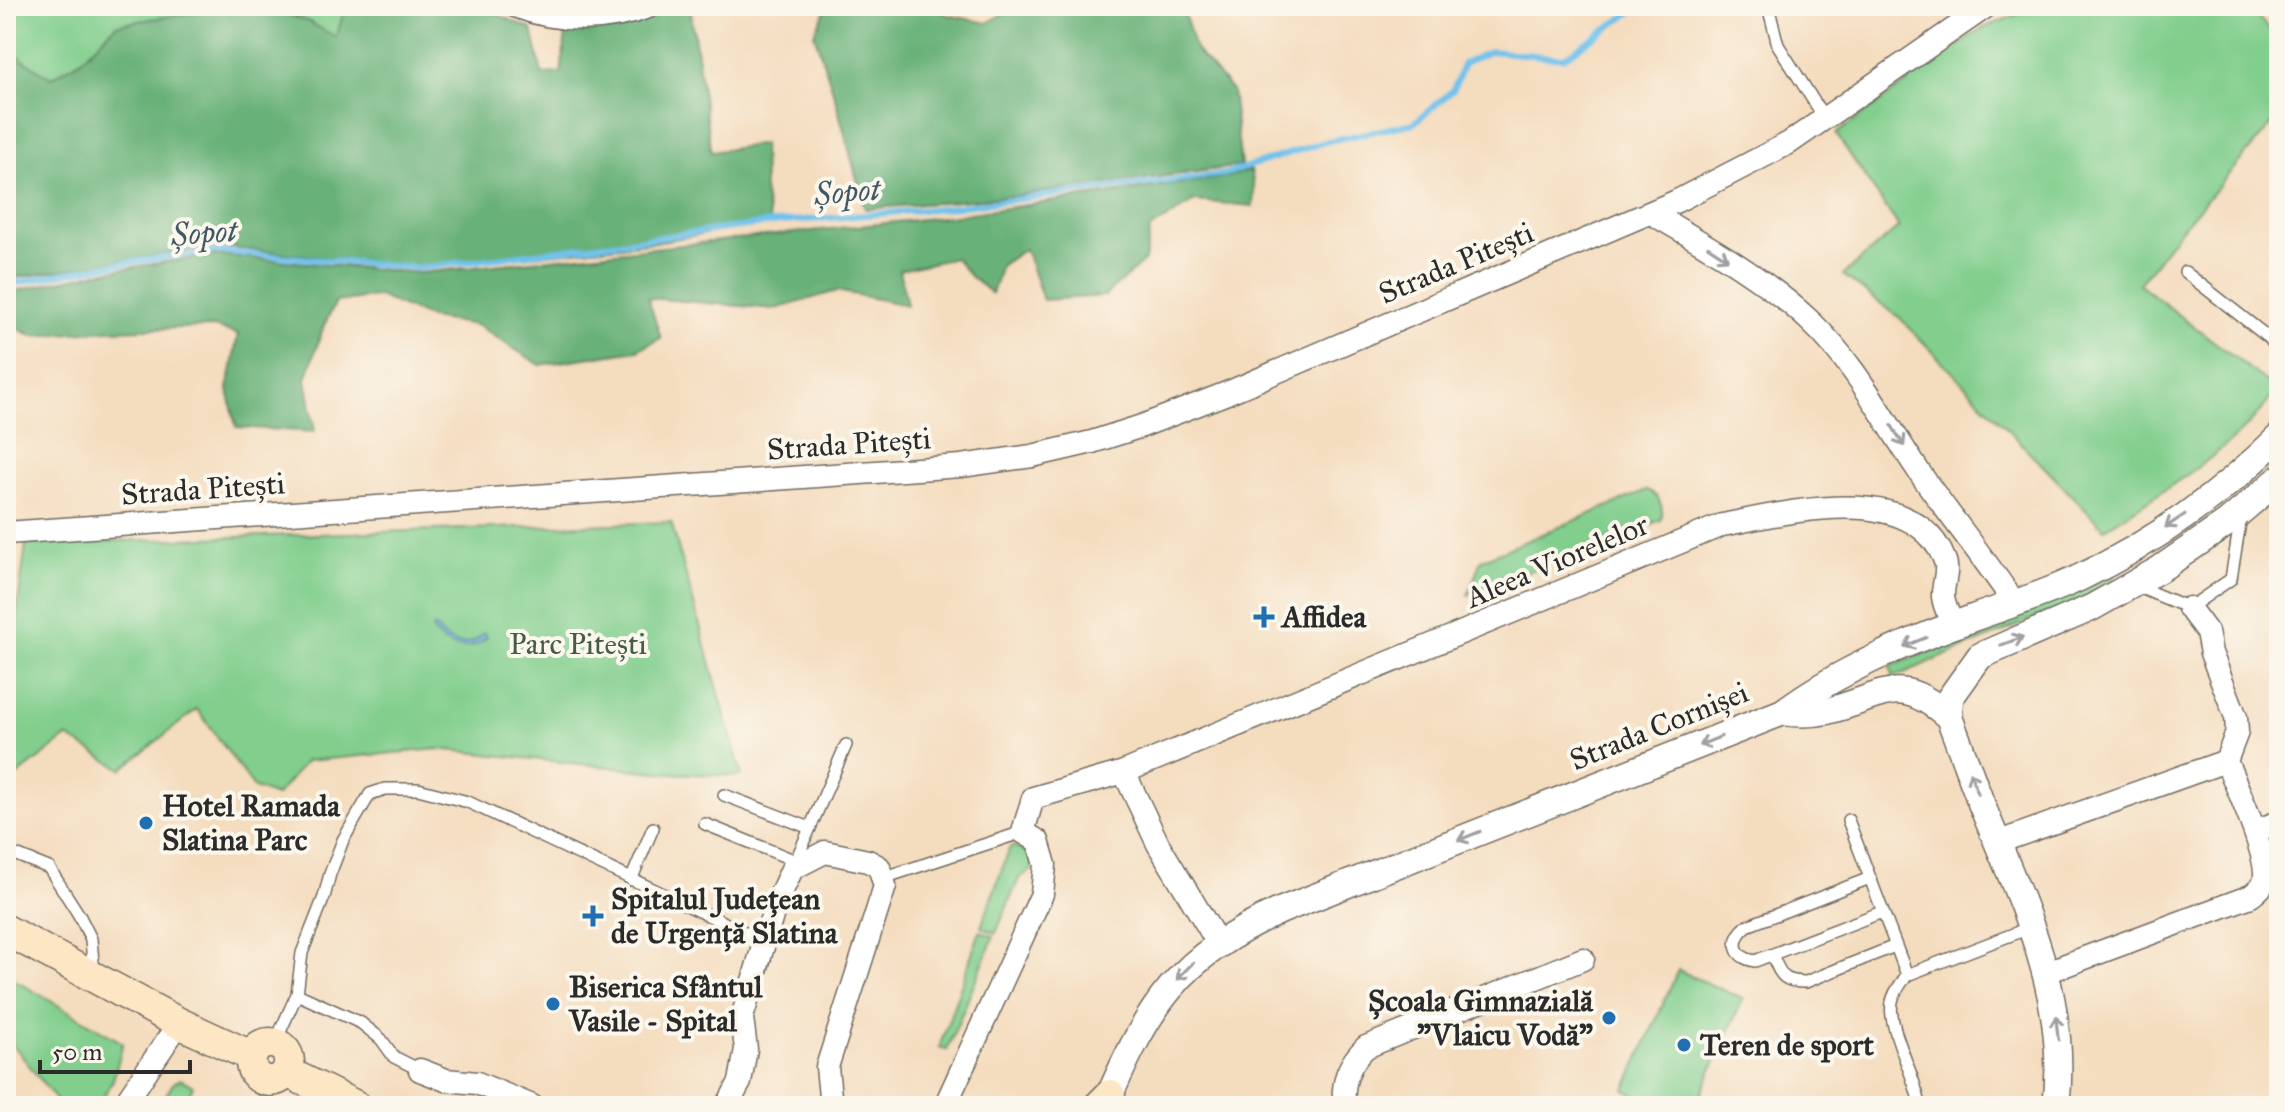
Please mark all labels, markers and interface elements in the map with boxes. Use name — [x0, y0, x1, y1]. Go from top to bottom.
water label: Șopot — [811, 170, 884, 214]
water label: Șopot — [169, 211, 240, 255]
street label: Strada Pitești — [1373, 214, 1539, 312]
one-way arrow — [1706, 245, 1728, 262]
street label: Strada Pitești — [766, 420, 932, 468]
one-way arrow — [1890, 424, 1906, 447]
street label: Strada Pitești — [120, 465, 286, 513]
street label: Aleea Viorelelor — [1458, 506, 1654, 616]
one-way arrow — [2164, 513, 2186, 529]
place label: Affidea — [1280, 599, 1368, 635]
marker: Affidea — [1253, 606, 1275, 628]
park label: Parc Pitești — [509, 626, 647, 662]
one-way arrow — [1999, 633, 2024, 647]
one-way arrow — [1903, 636, 1928, 650]
street label: Strada Cornișei — [1565, 674, 1753, 778]
one-way arrow — [1698, 734, 1723, 749]
one-way arrow — [1966, 771, 1980, 796]
place label: Hotel Ramada Slatina Parc — [162, 788, 341, 858]
marker: Hotel Ramada Slatina Parc — [137, 814, 155, 832]
one-way arrow — [1457, 830, 1482, 845]
place label: Spitalul Județean de Urgență Slatina — [611, 881, 839, 952]
marker: Spitalul Județean de Urgență Slatina — [582, 905, 604, 927]
one-way arrow — [1176, 961, 1195, 981]
place label: Biserica Sfântul Vasile - Spital — [568, 969, 763, 1039]
place label: Școala Gimnazială "Vlaicu Vodă" — [1368, 983, 1594, 1053]
marker: Biserica Sfântul Vasile - Spital — [544, 995, 562, 1013]
marker: Școala Gimnazială "Vlaicu Vodă" — [1600, 1009, 1618, 1027]
one-way arrow — [2049, 1015, 2064, 1042]
scale bar — [40, 1024, 190, 1074]
place label: Teren de sport — [1700, 1027, 1874, 1063]
marker: Teren de sport — [1675, 1036, 1693, 1054]
text: 50 m — [52, 1037, 102, 1067]

